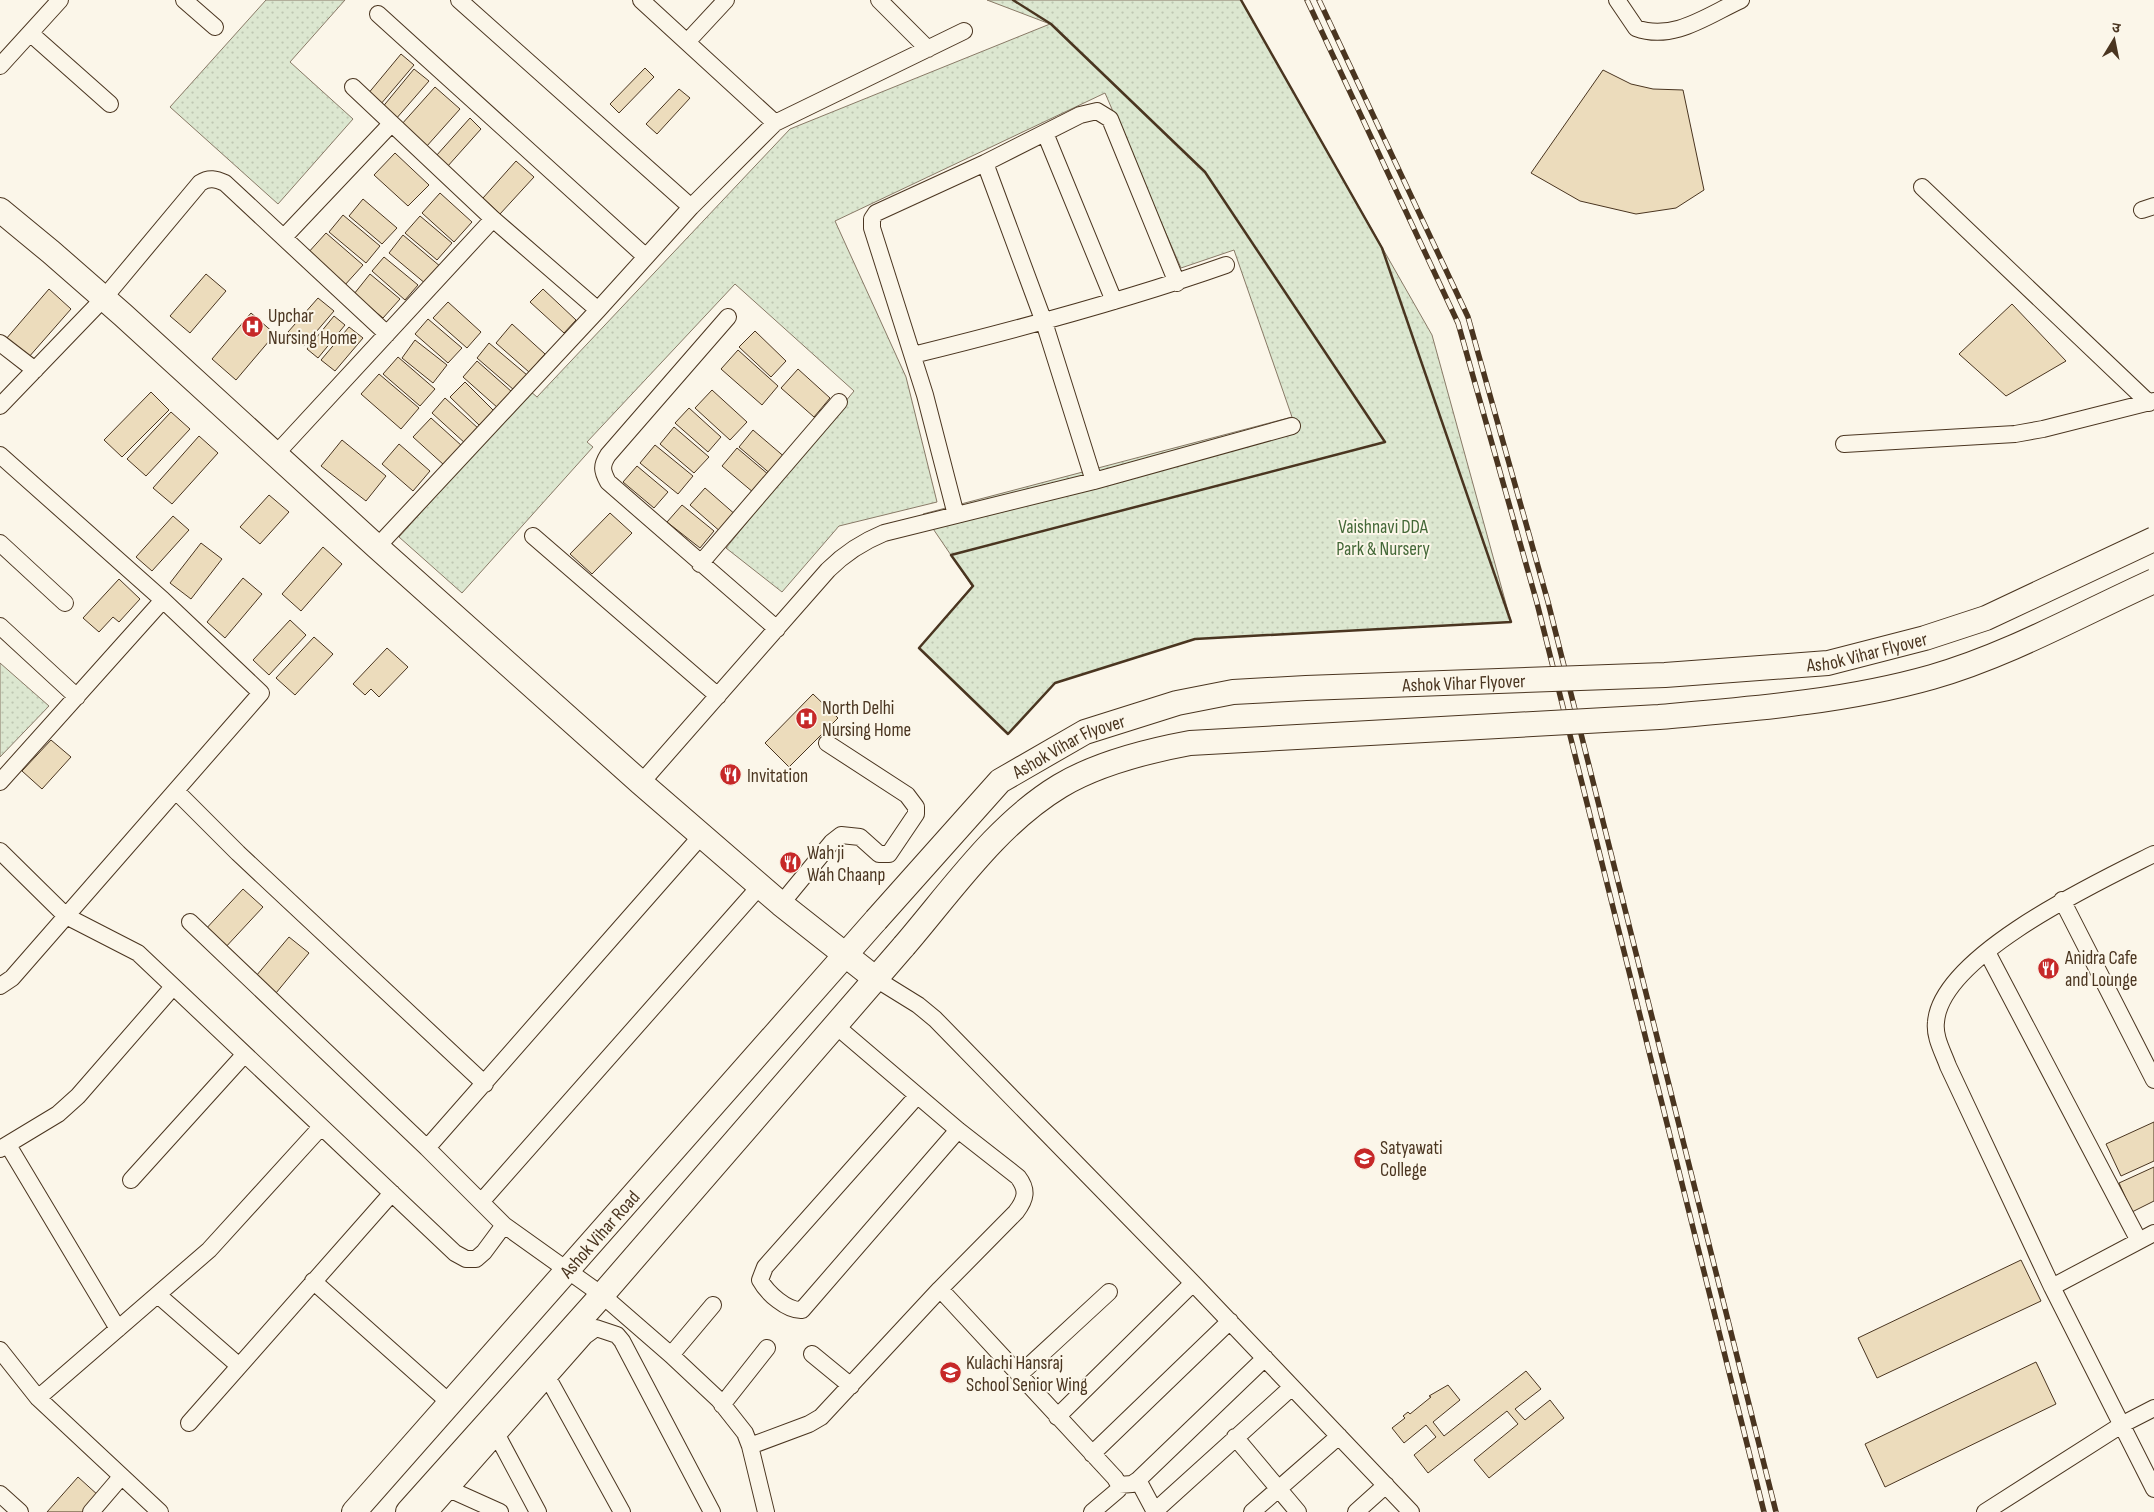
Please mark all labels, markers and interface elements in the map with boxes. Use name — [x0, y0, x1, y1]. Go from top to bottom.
north arrow — [2089, 15, 2139, 65]
text: उ — [2111, 19, 2122, 37]
place label: Upchar Nursing Home — [268, 305, 357, 350]
hospital icon: Upchar Nursing Home — [240, 314, 264, 338]
park label: Vaishnavi DDA Park & Nursery — [1336, 516, 1430, 561]
street label: Ashok Vihar Flyover — [1805, 628, 1931, 678]
street label: Ashok Vihar Flyover — [1401, 670, 1527, 698]
place label: North Delhi Nursing Home — [822, 697, 911, 742]
hospital icon: North Delhi Nursing Home — [794, 706, 818, 730]
street label: Ashok Vihar Flyover — [1008, 710, 1129, 785]
restaurant icon: Invitation — [719, 763, 743, 787]
place label: Invitation — [747, 765, 808, 788]
place label: Wah ji Wah Chaanp — [807, 842, 885, 887]
restaurant icon: Wah ji Wah Chaanp — [779, 851, 803, 875]
place label: Anidra Cafe and Lounge — [2064, 947, 2138, 992]
restaurant icon: Anidra Cafe and Lounge — [2037, 956, 2061, 980]
place label: Satyawati College — [1380, 1137, 1443, 1182]
school or university icon: Satyawati College — [1352, 1146, 1376, 1170]
street label: Ashok Vihar Road — [555, 1186, 645, 1284]
place label: Kulachi Hansraj School Senior Wing — [966, 1352, 1088, 1397]
school or university icon: Kulachi Hansraj School Senior Wing — [938, 1361, 962, 1385]

